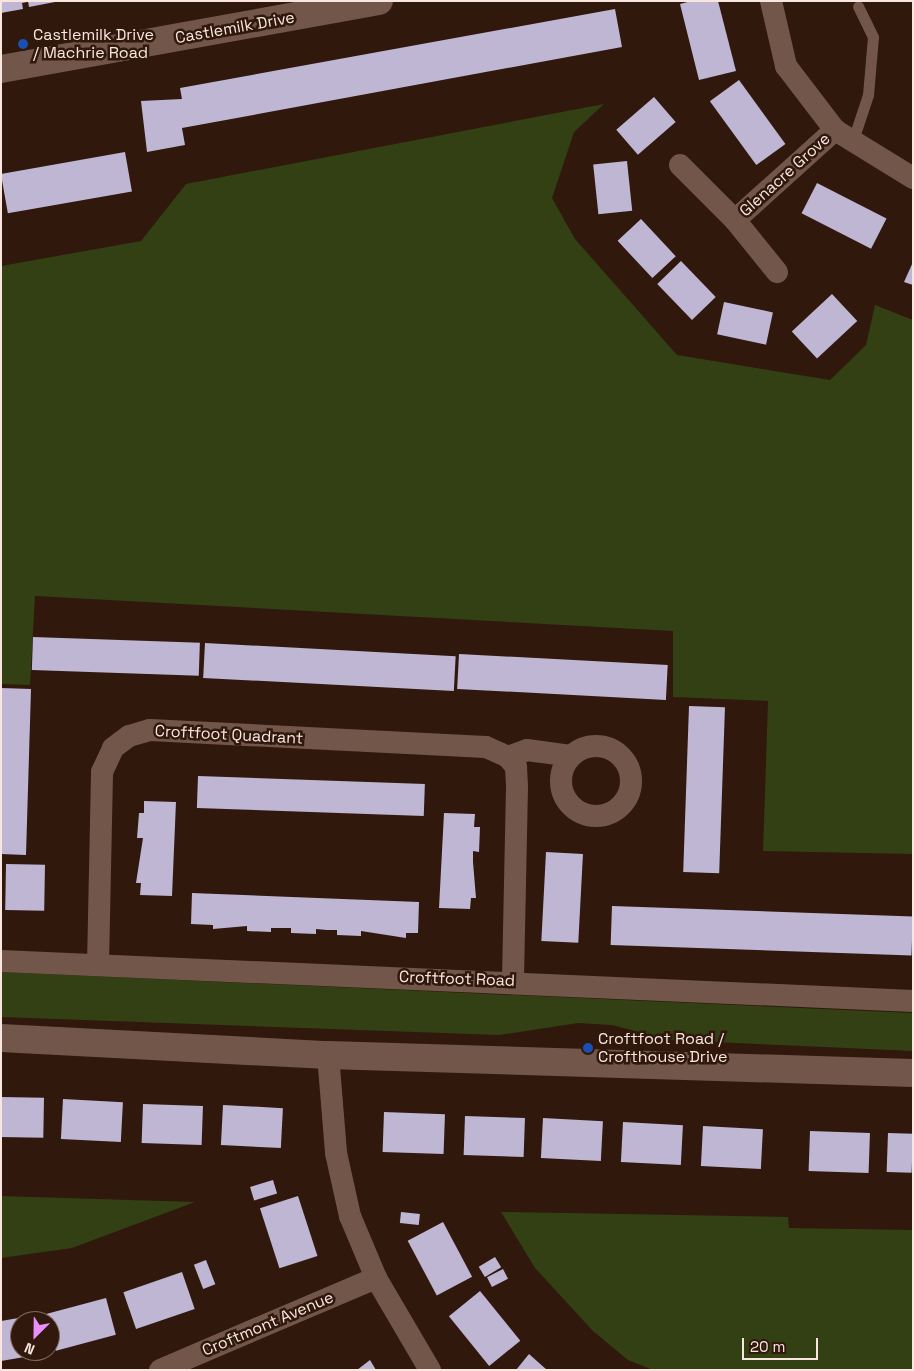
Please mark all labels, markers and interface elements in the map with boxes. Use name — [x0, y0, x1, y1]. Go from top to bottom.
street label: Castlemilk Drive — [174, 8, 296, 48]
place label: Castlemilk Drive / Machrie Road — [33, 25, 154, 63]
marker: Castlemilk Drive / Machrie Road — [17, 38, 29, 50]
street label: Glenacre Grove — [736, 129, 834, 221]
street label: Croftfoot Quadrant — [154, 722, 304, 748]
street label: Croftfoot Road — [399, 967, 515, 991]
place label: Croftfoot Road / Crofthouse Drive — [598, 1029, 728, 1067]
marker: Croftfoot Road / Crofthouse Drive — [582, 1042, 594, 1054]
street label: Croftmont Avenue — [199, 1288, 337, 1360]
north arrow — [10, 1311, 60, 1361]
scale bar — [744, 1328, 820, 1360]
text: 20 m — [750, 1337, 785, 1356]
text: N — [22, 1339, 37, 1359]

